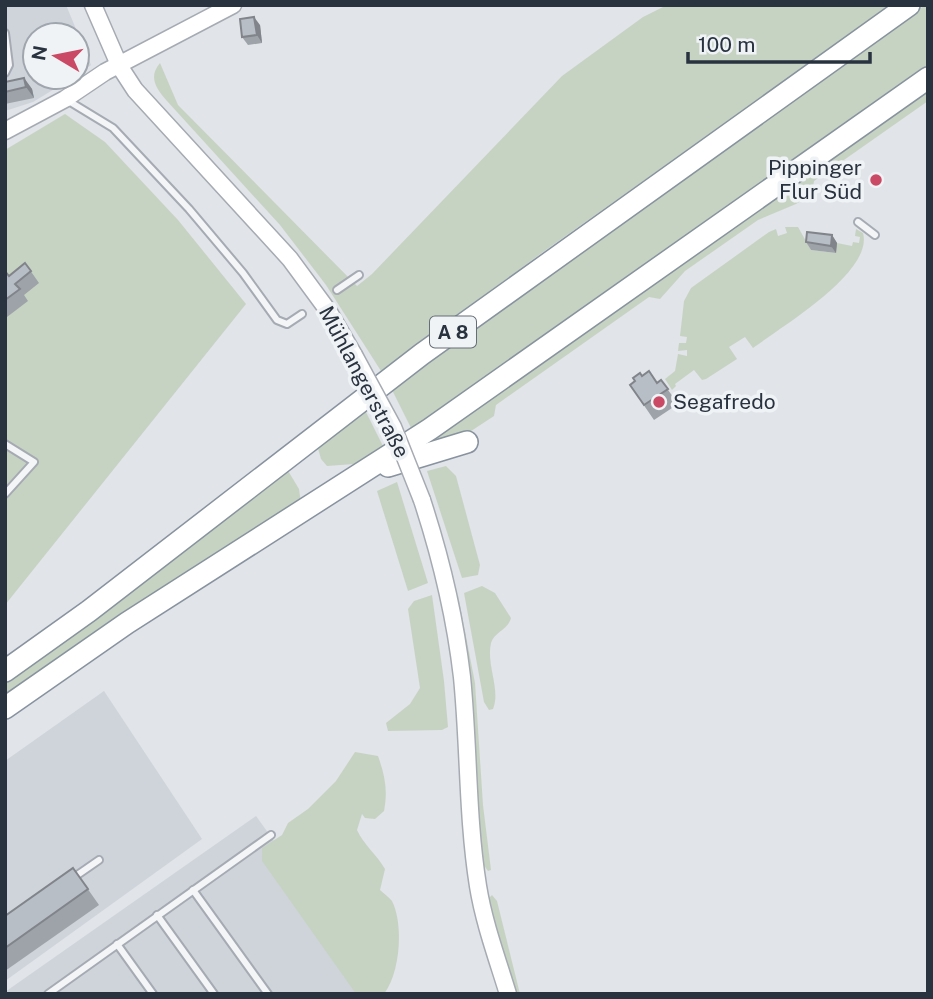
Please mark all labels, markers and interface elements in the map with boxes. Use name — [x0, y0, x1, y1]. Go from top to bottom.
north arrow — [21, 21, 91, 91]
scale bar — [688, 21, 870, 65]
text: 100 m — [698, 32, 755, 57]
text: N — [27, 44, 51, 62]
place label: Pippinger Flur Süd — [768, 155, 862, 204]
marker: Pippinger Flur Süd — [868, 172, 884, 188]
street label: Mühlangerstraße — [314, 302, 415, 462]
road number: A 8 — [430, 316, 476, 348]
place label: Segafredo — [673, 389, 776, 414]
marker: Segafredo — [651, 394, 667, 410]

